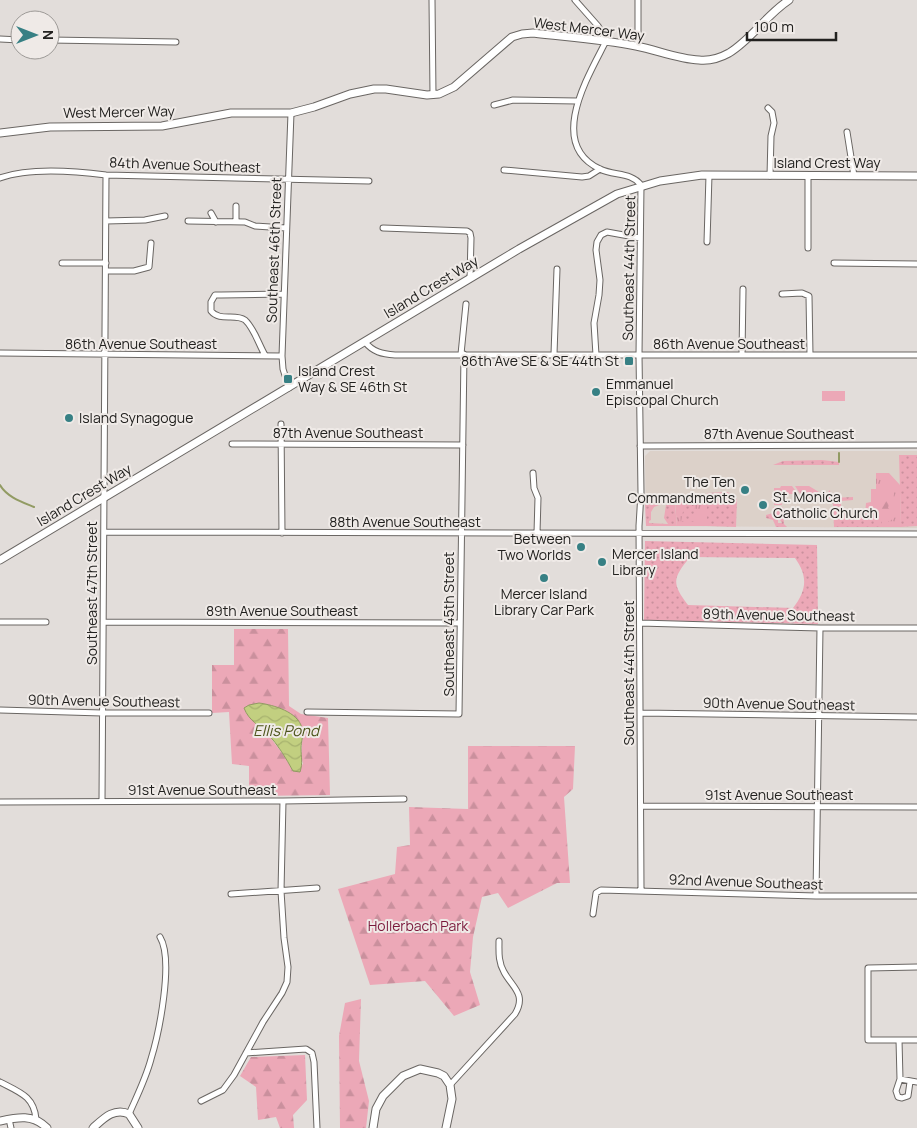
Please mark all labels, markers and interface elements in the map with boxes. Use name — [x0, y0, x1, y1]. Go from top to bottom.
north arrow — [10, 10, 60, 60]
scale bar — [747, 10, 836, 42]
street label: West Mercer Way — [532, 12, 646, 45]
text: 100 m — [754, 16, 794, 37]
text: N — [39, 30, 58, 40]
street label: West Mercer Way — [63, 101, 176, 122]
street label: 84th Avenue Southeast — [109, 152, 262, 177]
street label: Island Crest Way — [773, 153, 881, 172]
street label: Southeast 46th Street — [261, 177, 286, 323]
street label: Southeast 44th Street — [618, 195, 639, 341]
street label: Island Crest Way — [380, 251, 482, 322]
street label: 86th Avenue Southeast — [65, 334, 217, 353]
street label: 86th Avenue Southeast — [653, 334, 805, 353]
place label: 86th Ave SE & SE 44th St — [461, 351, 619, 370]
marker: 86th Ave SE & SE 44th St — [623, 355, 635, 367]
place label: Island Crest Way & SE 46th St — [298, 361, 408, 396]
marker: Island Crest Way & SE 46th St — [282, 373, 294, 385]
place label: Emmanuel Episcopal Church — [606, 374, 718, 409]
marker: Emmanuel Episcopal Church — [590, 386, 602, 398]
place label: Island Synagogue — [79, 408, 193, 427]
marker: Island Synagogue — [63, 412, 75, 424]
street label: 87th Avenue Southeast — [273, 423, 424, 442]
street label: 87th Avenue Southeast — [704, 424, 855, 443]
street label: Island Crest Way — [33, 459, 135, 530]
place label: The Ten Commandments — [628, 472, 735, 507]
marker: The Ten Commandments — [739, 484, 751, 496]
place label: St. Monica Catholic Church — [773, 487, 878, 522]
marker: St. Monica Catholic Church — [757, 499, 769, 511]
street label: 88th Avenue Southeast — [329, 512, 481, 531]
street label: Southeast 47th Street — [82, 521, 101, 665]
place label: Between Two Worlds — [497, 529, 571, 564]
marker: Between Two Worlds — [575, 541, 587, 553]
place label: Mercer Island Library — [612, 544, 699, 579]
street label: Southeast 45th Street — [439, 551, 458, 696]
marker: Mercer Island Library — [596, 556, 608, 568]
marker: Mercer Island Library Car Park — [538, 572, 550, 584]
place label: Mercer Island Library Car Park — [494, 584, 595, 619]
street label: Southeast 44th Street — [619, 600, 638, 746]
street label: 89th Avenue Southeast — [206, 601, 358, 620]
street label: 89th Avenue Southeast — [703, 604, 856, 625]
street label: 90th Avenue Southeast — [28, 690, 181, 711]
street label: 90th Avenue Southeast — [703, 693, 856, 714]
water label: Ellis Pond — [253, 720, 321, 741]
street label: 91st Avenue Southeast — [128, 780, 277, 799]
street label: 91st Avenue Southeast — [705, 785, 854, 804]
street label: 92nd Avenue Southeast — [668, 869, 824, 894]
park label: Hollerbach Park — [368, 916, 469, 935]

